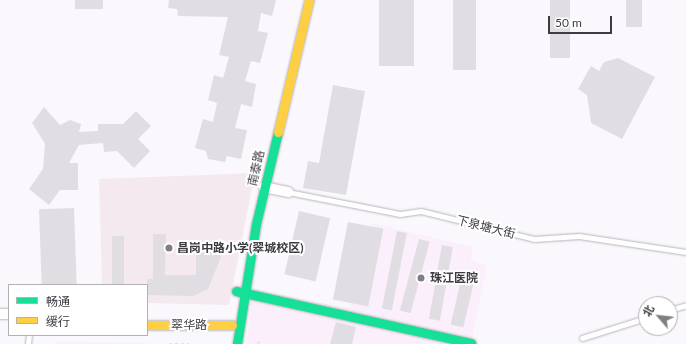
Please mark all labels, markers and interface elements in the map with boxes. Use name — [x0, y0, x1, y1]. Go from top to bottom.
scale bar — [550, 8, 614, 34]
text: 50 m — [555, 15, 582, 30]
street label: 南泰路 — [245, 149, 267, 187]
street label: 下泉塘大街 — [455, 213, 517, 241]
place label: 昌岗中路小学(翠城校区) — [177, 241, 304, 255]
marker: 昌岗中路小学(翠城校区) — [164, 243, 174, 253]
place label: 珠江医院 — [430, 271, 478, 285]
marker: 珠江医院 — [415, 272, 427, 284]
legend — [8, 284, 148, 336]
text: 畅通 — [46, 294, 70, 309]
north arrow — [638, 296, 678, 336]
text: 北 — [640, 303, 656, 319]
text: 缓行 — [46, 314, 70, 329]
street label: 翠华路 — [171, 318, 207, 332]

